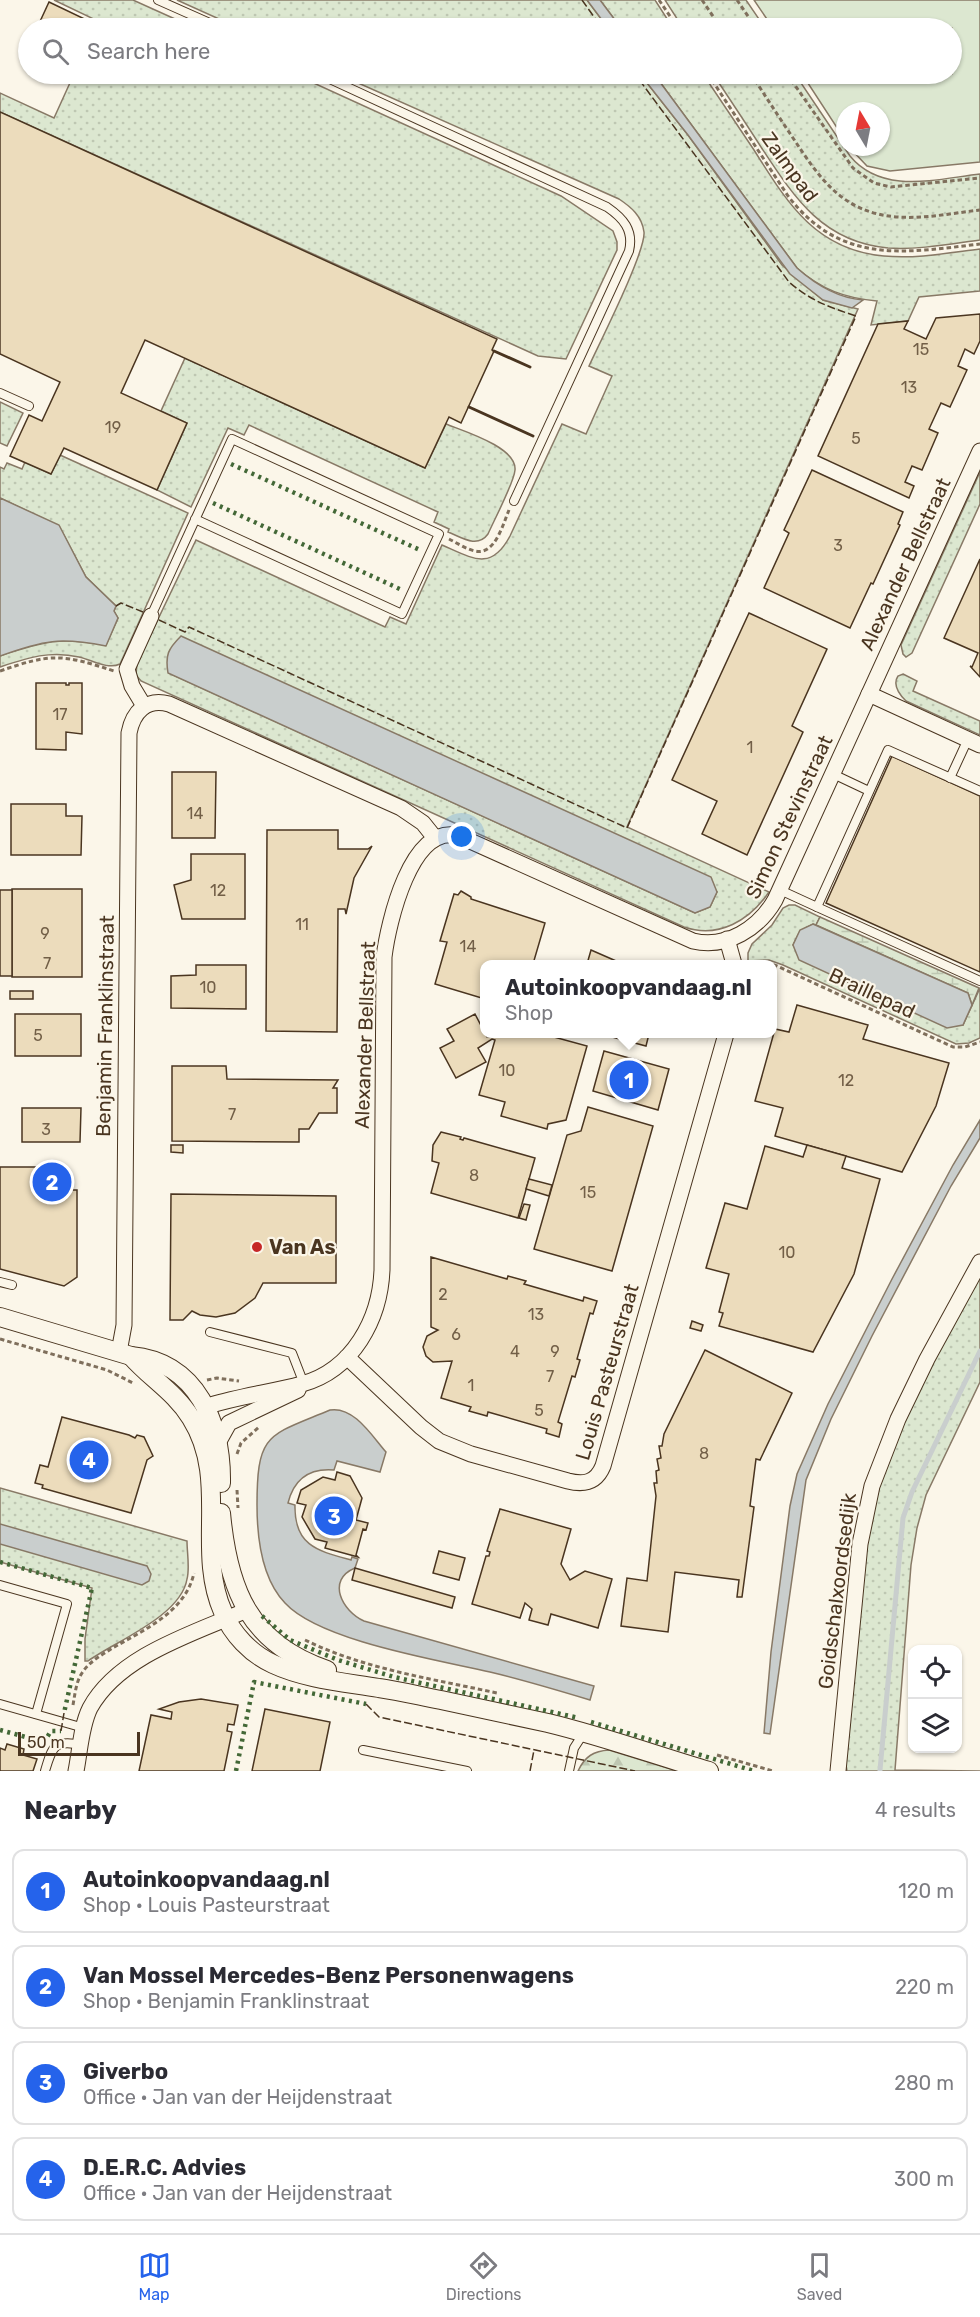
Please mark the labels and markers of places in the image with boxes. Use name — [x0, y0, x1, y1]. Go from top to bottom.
pin: 1 — [610, 1058, 648, 1102]
pin: 2 — [32, 1160, 72, 1204]
place label: Van As — [269, 1235, 335, 1259]
marker: Van As — [250, 1240, 264, 1254]
pin: 4 — [70, 1438, 109, 1482]
pin: 3 — [314, 1494, 354, 1538]

